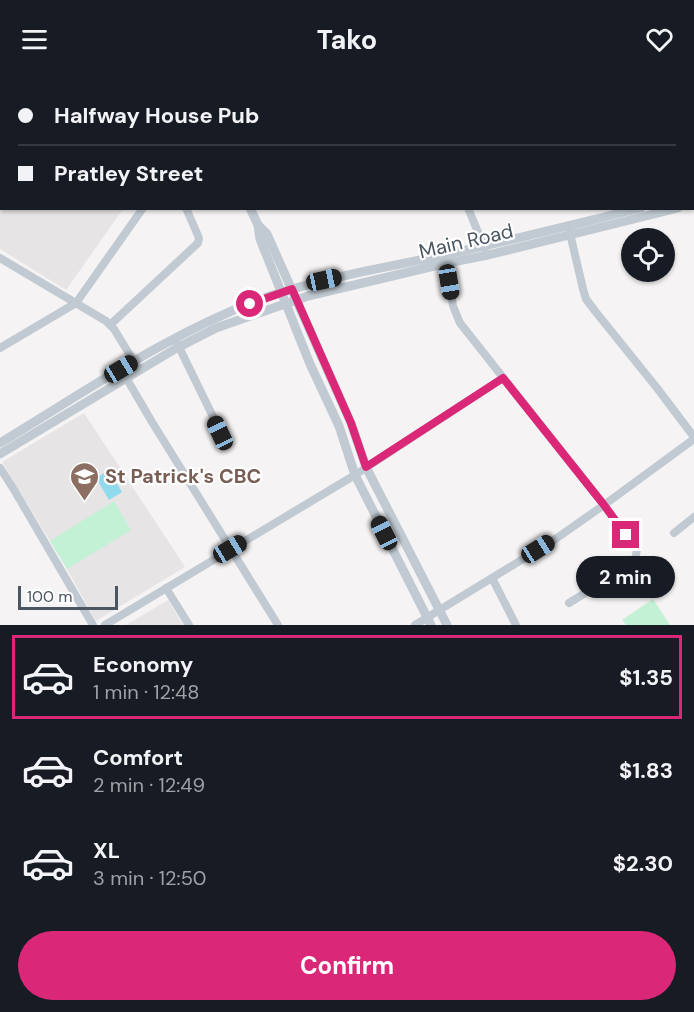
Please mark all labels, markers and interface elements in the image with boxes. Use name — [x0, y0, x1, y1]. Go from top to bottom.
text: Tako — [317, 22, 377, 57]
icon: menu — [18, 23, 51, 56]
icon: heart — [643, 23, 676, 56]
text: Halfway House Pub — [54, 101, 259, 130]
text: Pratley Street — [54, 159, 203, 188]
street label: Main Road — [416, 218, 516, 264]
map controls — [621, 228, 675, 282]
button: locate — [621, 228, 675, 282]
car — [437, 263, 461, 301]
car — [305, 267, 343, 293]
route start — [236, 290, 263, 317]
car — [101, 352, 141, 386]
car — [204, 413, 236, 453]
school or university icon: St Patrick's CBC — [68, 460, 100, 502]
place label: St Patrick's CBC — [105, 463, 261, 489]
car — [368, 513, 400, 553]
route end — [612, 521, 639, 548]
car — [210, 532, 250, 566]
car — [518, 532, 558, 566]
callout: 2 min — [576, 556, 676, 598]
text: 2 min — [599, 564, 652, 590]
scale bar — [18, 583, 118, 610]
text: 100 m — [27, 586, 72, 607]
icon: car — [21, 650, 75, 704]
text: Economy — [93, 650, 193, 679]
text: $1.35 — [619, 663, 673, 692]
text: 1 min · 12:48 — [93, 679, 199, 705]
icon: car — [21, 743, 75, 797]
text: Comfort — [93, 743, 183, 772]
text: $1.83 — [619, 756, 673, 785]
text: 2 min · 12:49 — [93, 772, 205, 798]
icon: car — [21, 836, 75, 890]
text: XL — [93, 836, 120, 865]
text: $2.30 — [613, 849, 673, 878]
text: 3 min · 12:50 — [93, 865, 207, 891]
button: Confirm — [18, 931, 676, 1000]

